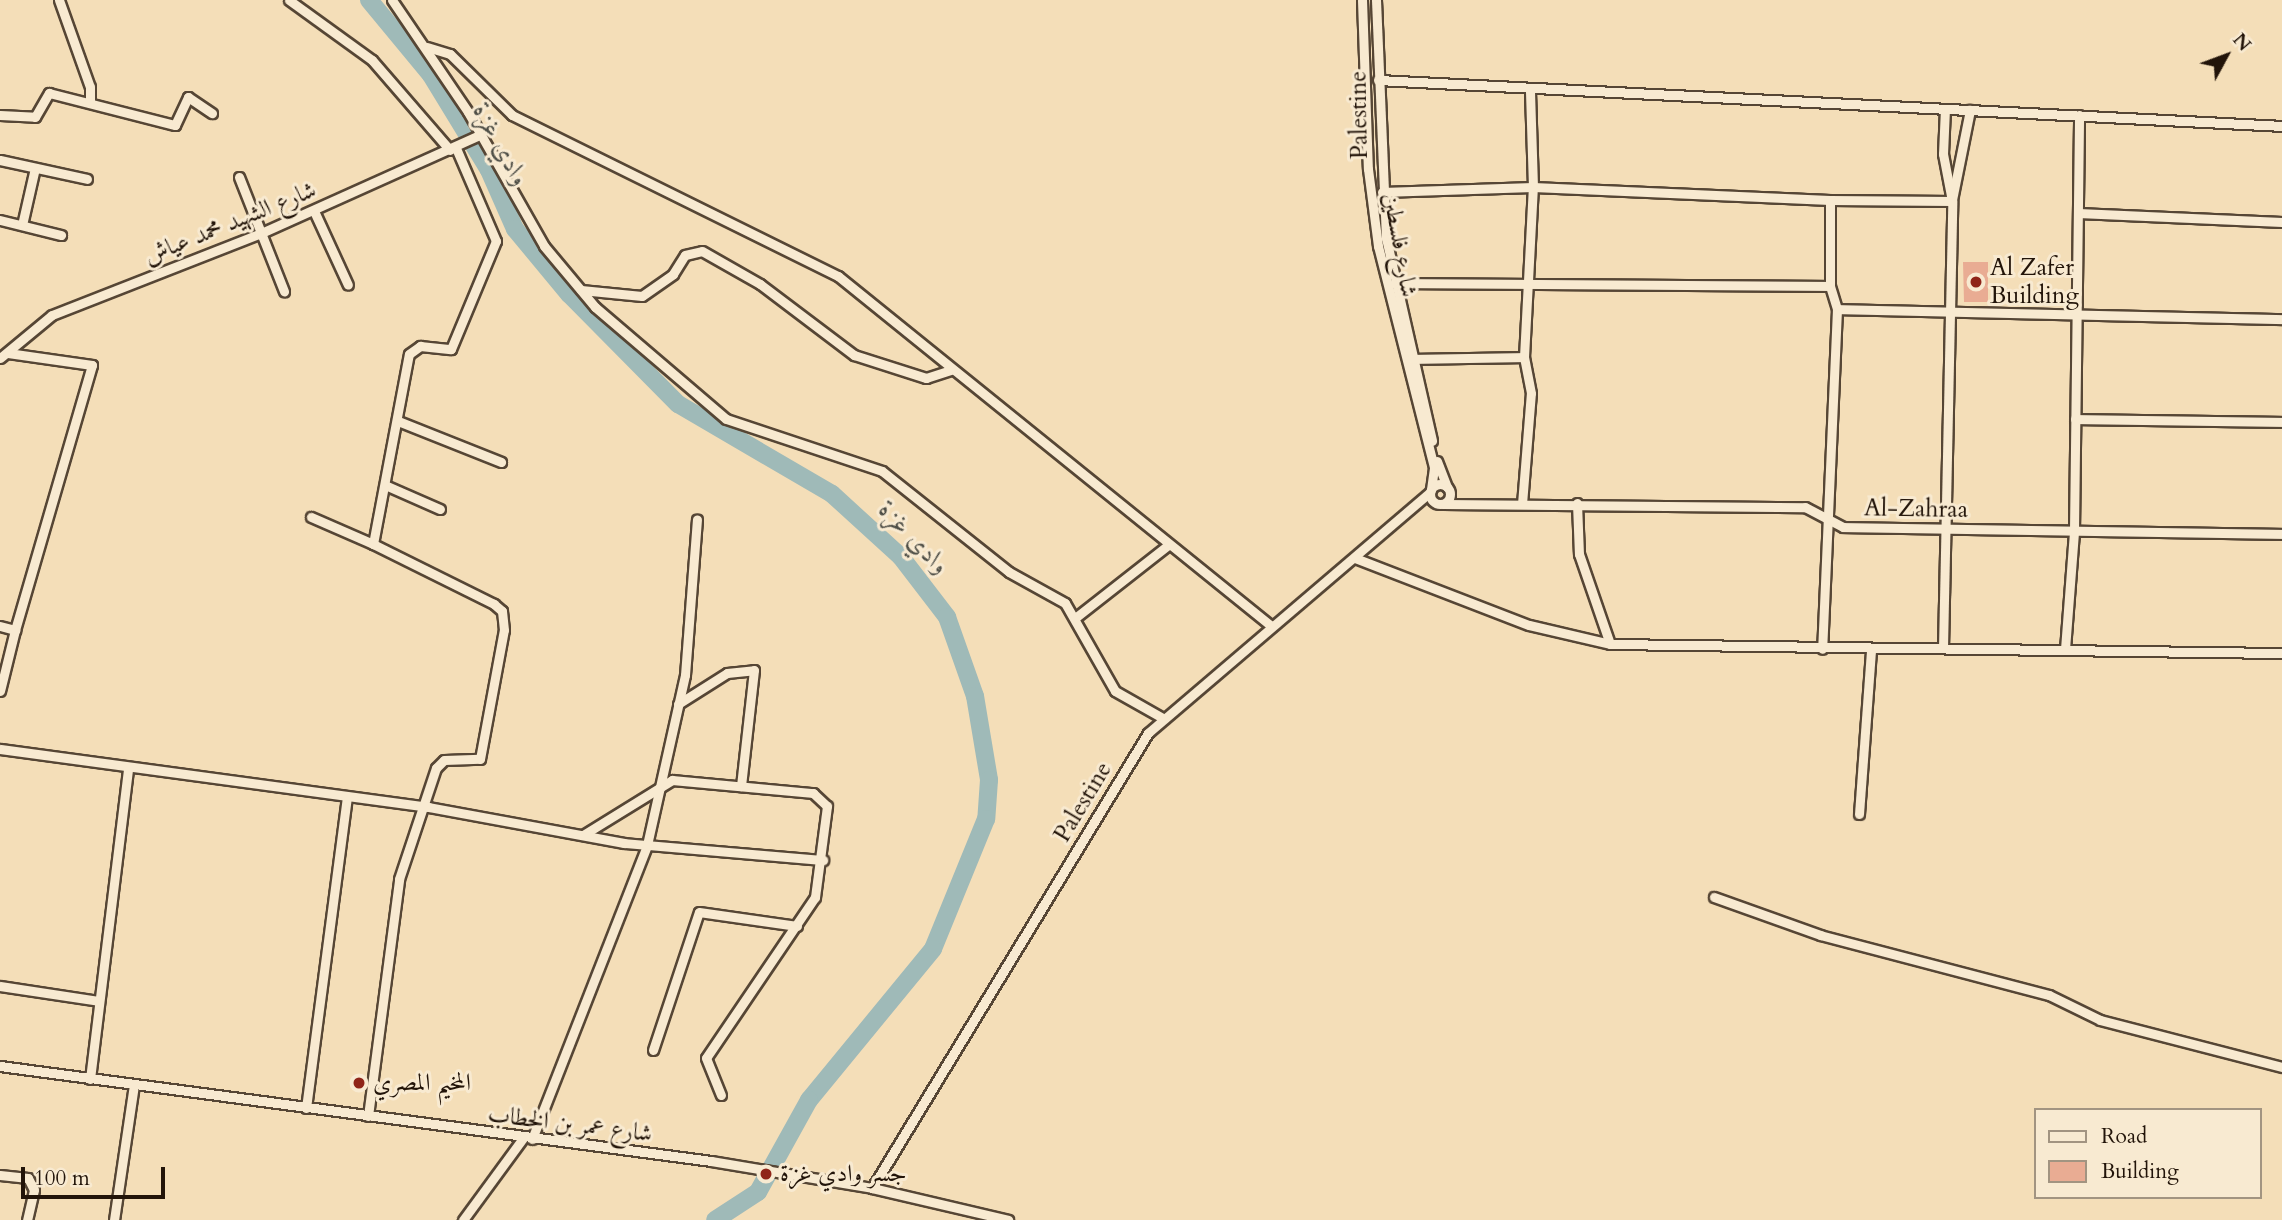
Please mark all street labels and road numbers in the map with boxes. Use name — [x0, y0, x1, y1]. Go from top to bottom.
street label: Palestine — [1344, 71, 1374, 159]
street label: شارع الشهيد محمد عياش — [140, 175, 320, 271]
street label: شارع فلسطين — [1377, 191, 1423, 299]
street label: Al-Zahraa — [1864, 494, 1968, 524]
street label: Palestine — [1048, 757, 1118, 847]
street label: شارع عمر بن الخطاب — [486, 1100, 654, 1148]

